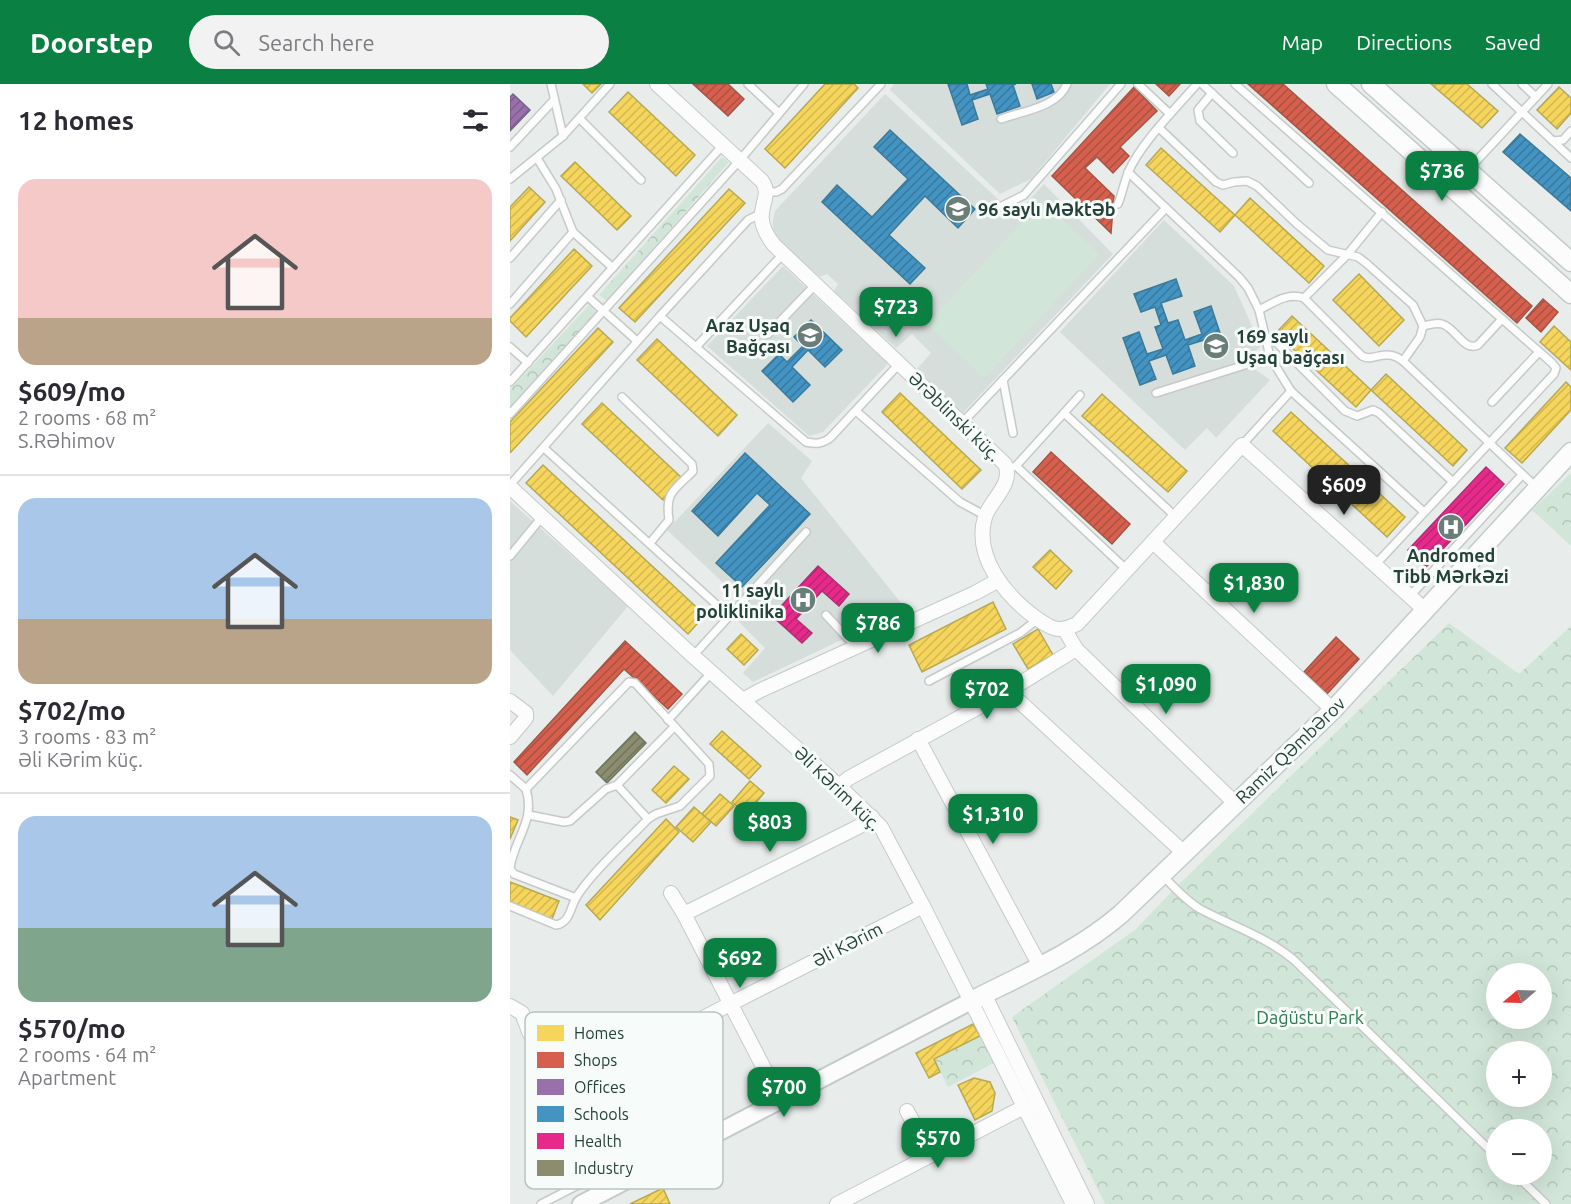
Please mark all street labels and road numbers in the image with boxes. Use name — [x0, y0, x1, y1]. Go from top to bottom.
street label: Ərəblinski küç. — [905, 367, 1005, 465]
street label: Ramiz Qəmbərov — [1231, 693, 1350, 808]
street label: Əli Kərim küç. — [791, 742, 885, 834]
street label: Əli Kərim — [809, 918, 885, 970]

